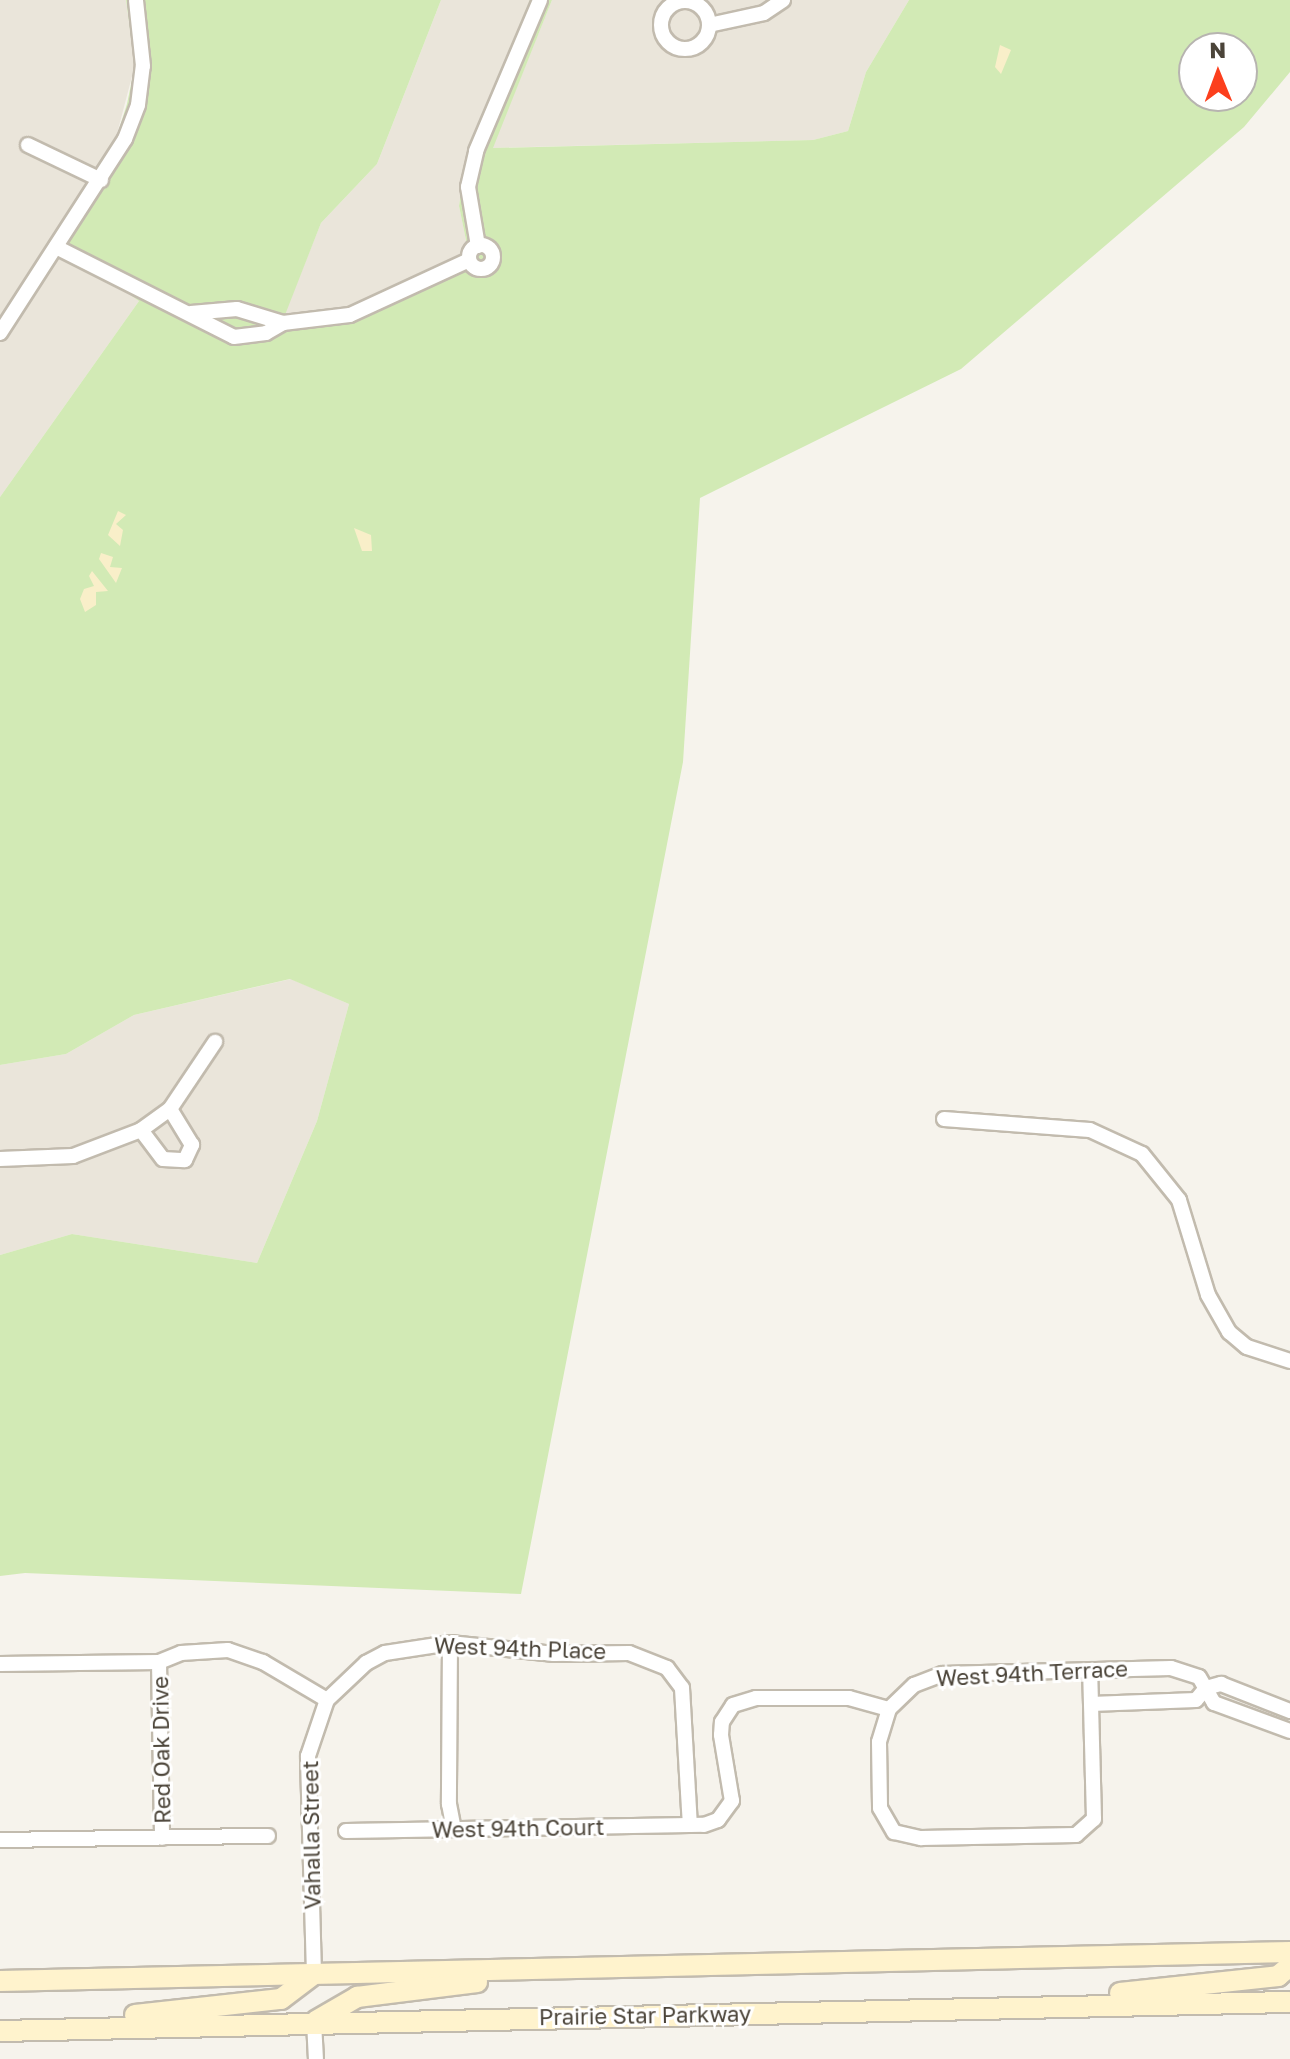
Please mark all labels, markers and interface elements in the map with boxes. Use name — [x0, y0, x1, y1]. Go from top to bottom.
north arrow — [1178, 32, 1258, 112]
text: N — [1209, 36, 1226, 63]
street label: West 94th Place — [434, 1632, 606, 1664]
street label: West 94th Terrace — [935, 1655, 1129, 1691]
street label: Red Oak Drive — [147, 1676, 175, 1824]
street label: Vahalla Street — [297, 1760, 325, 1910]
street label: West 94th Court — [431, 1813, 605, 1843]
street label: Prairie Star Parkway — [539, 2000, 751, 2030]

